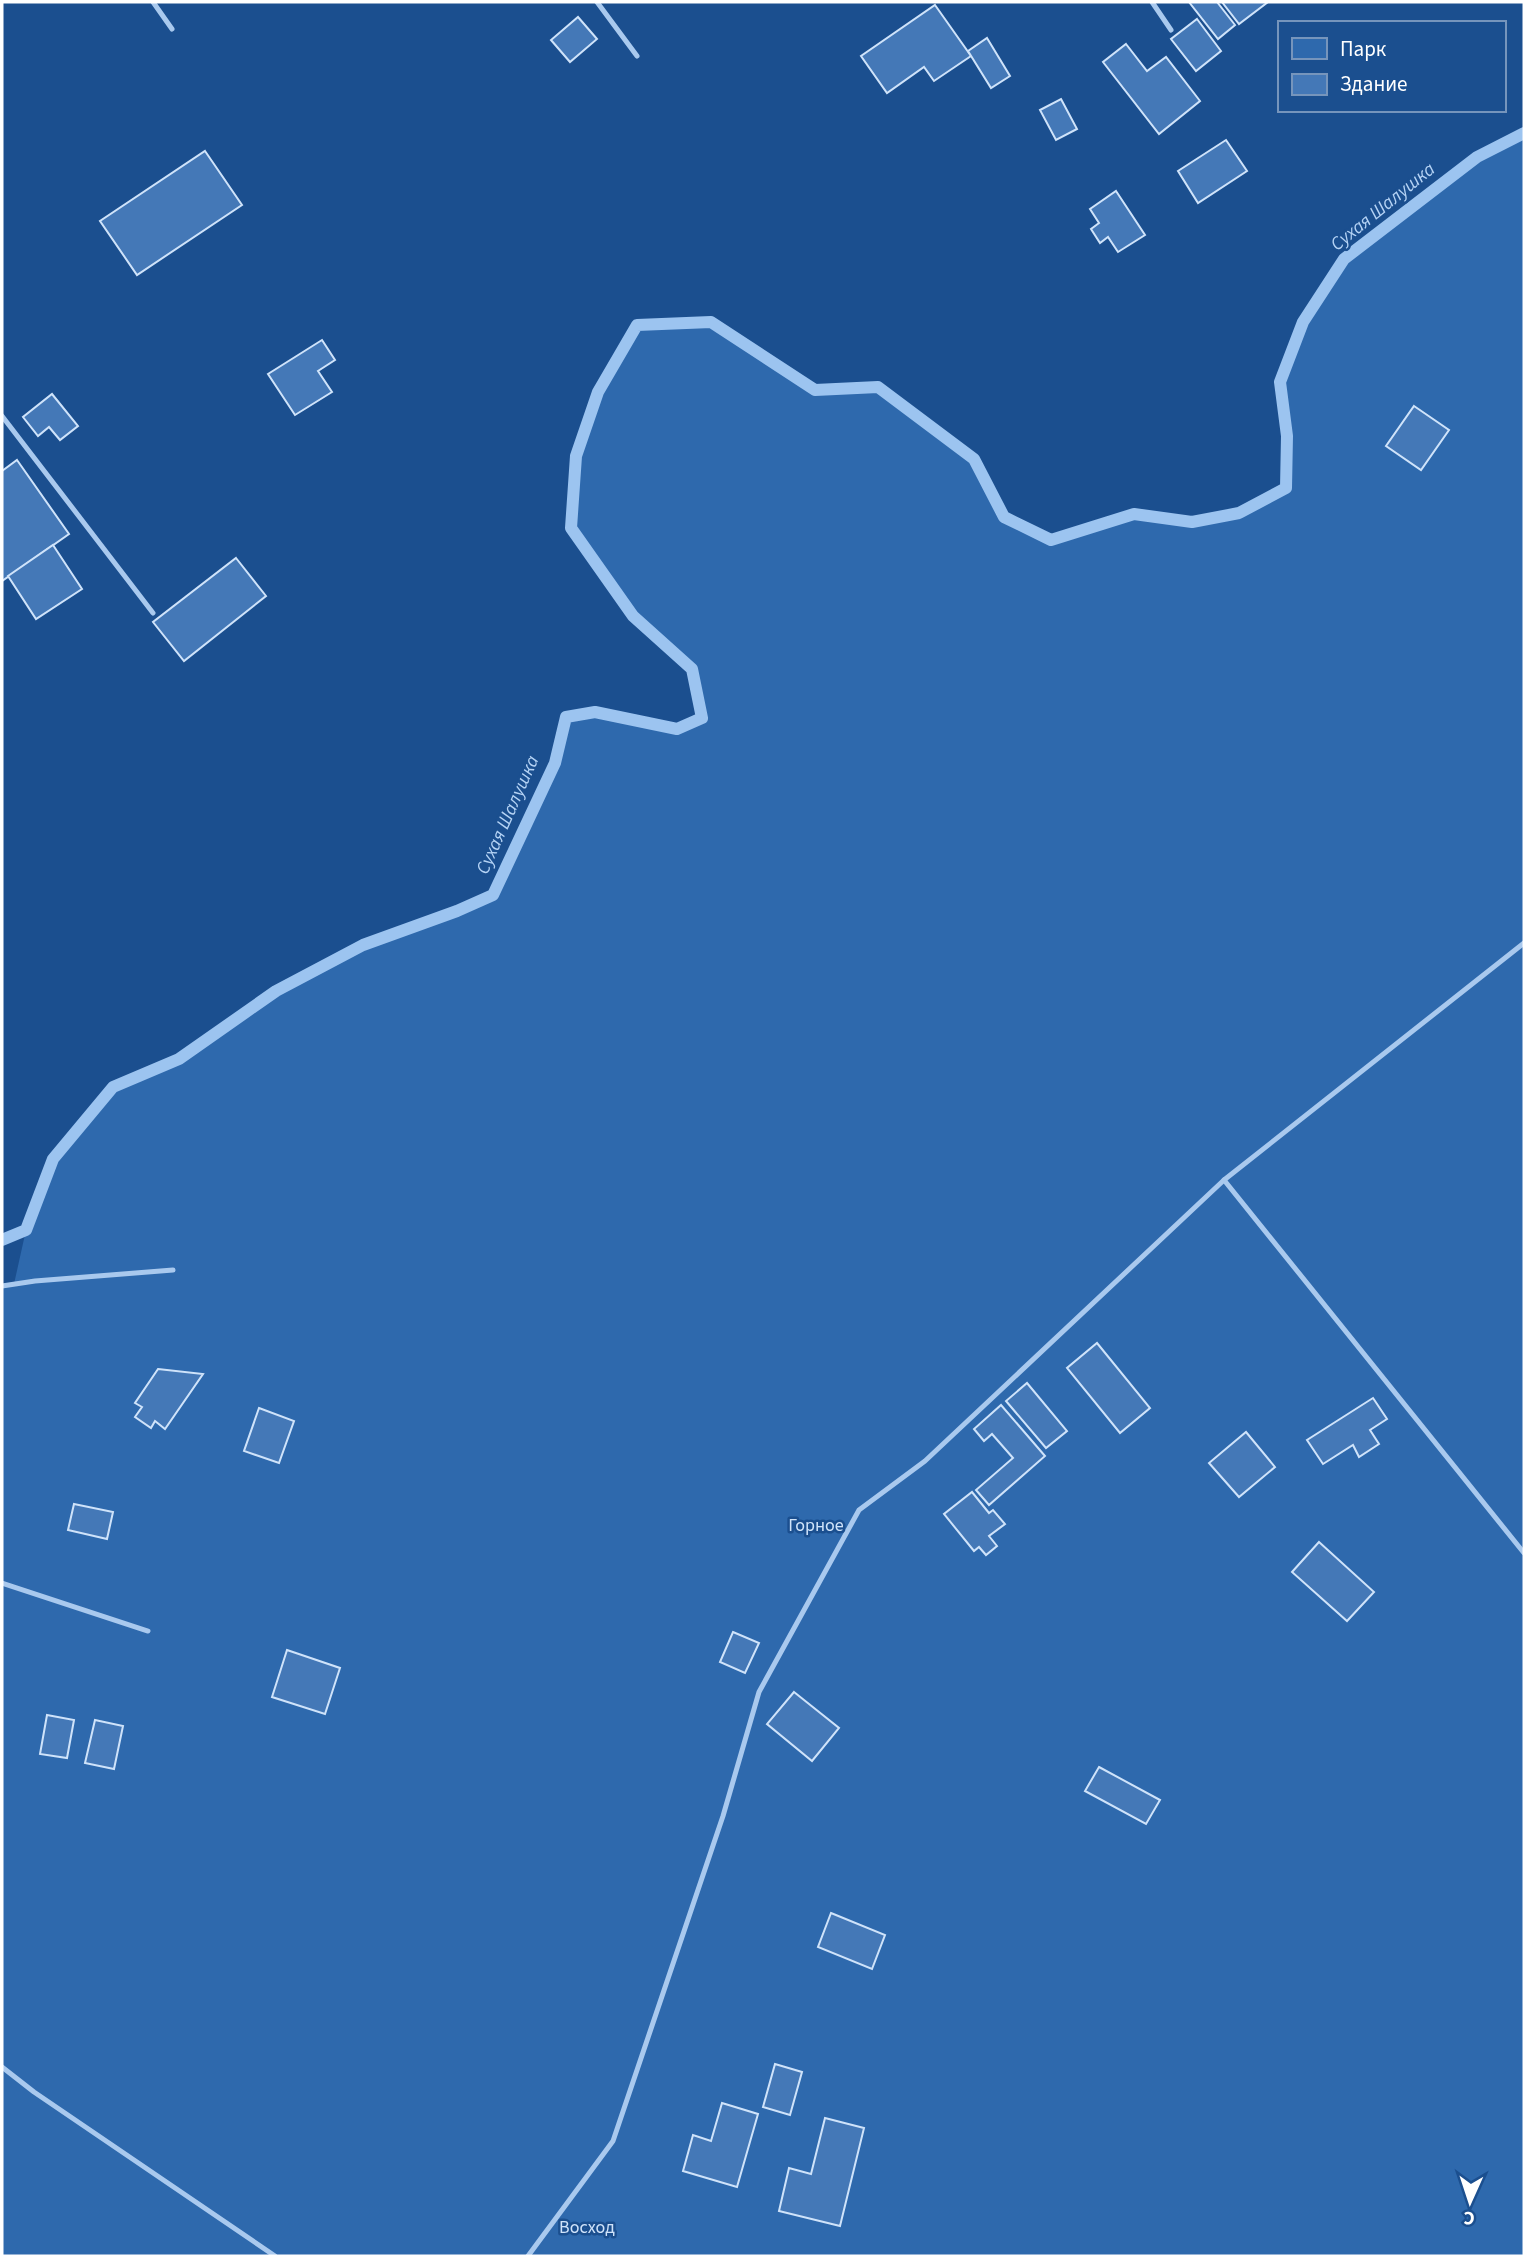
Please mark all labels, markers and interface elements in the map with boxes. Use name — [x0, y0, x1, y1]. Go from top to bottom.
legend — [1278, 21, 1505, 112]
text: Парк — [1340, 34, 1387, 64]
text: Здание — [1340, 69, 1408, 99]
water label: Сухая Шалушка — [1325, 156, 1441, 258]
water label: Сухая Шалушка — [470, 751, 546, 879]
park label: Горное — [788, 1513, 844, 1538]
north arrow — [1435, 2167, 1505, 2237]
text: С — [1463, 2204, 1475, 2231]
park label: Восход — [559, 2215, 615, 2240]

